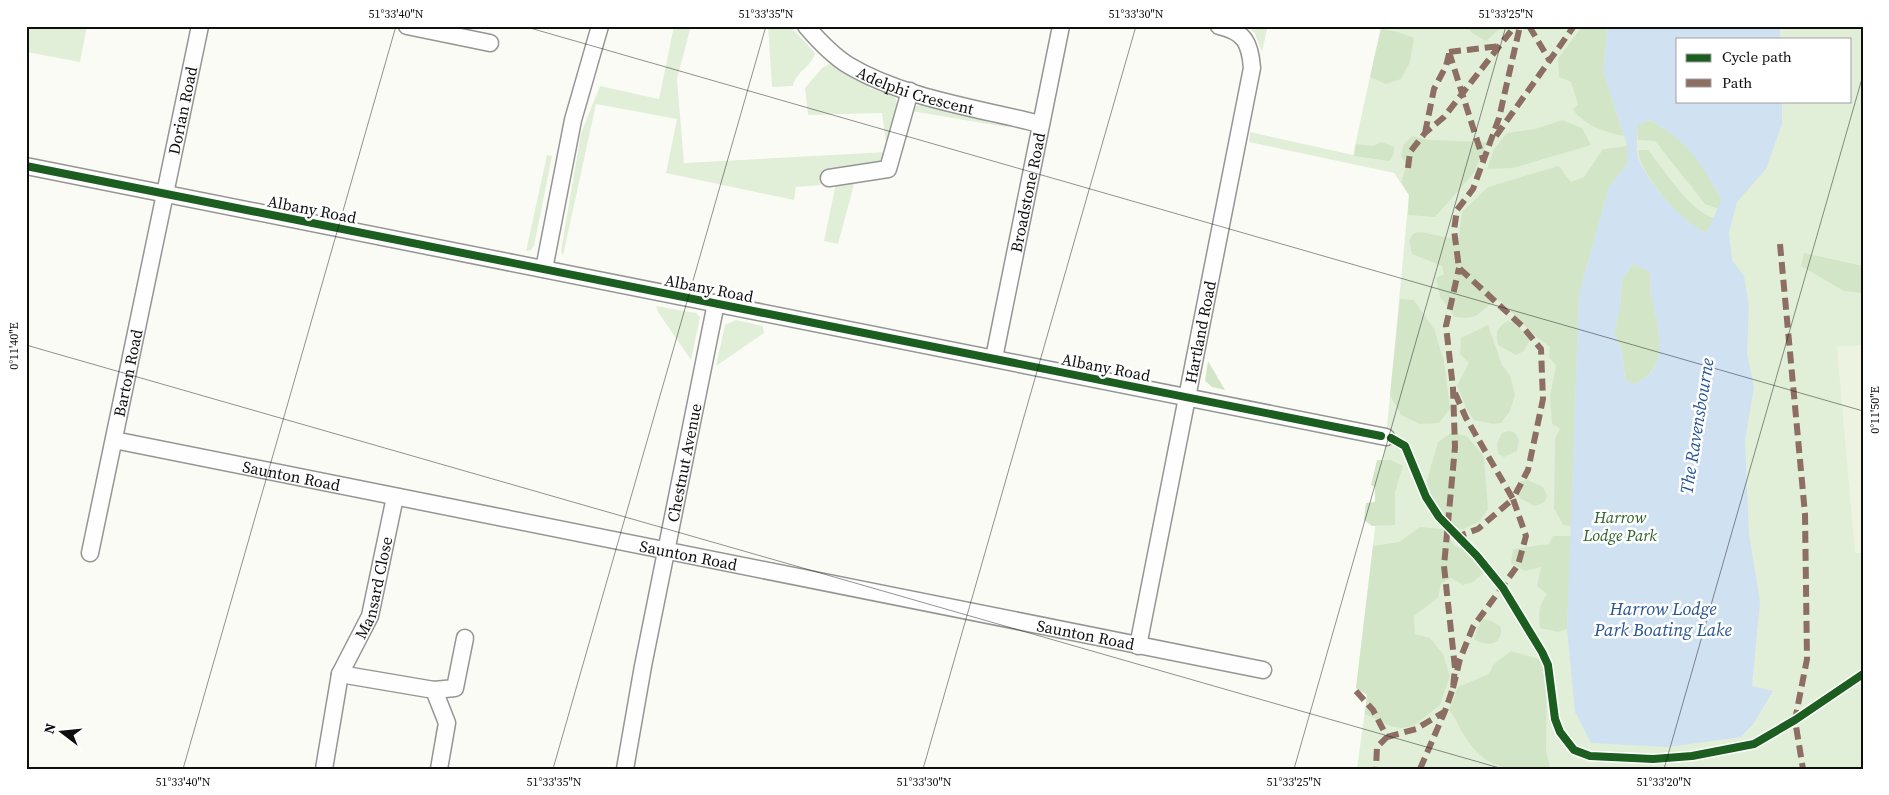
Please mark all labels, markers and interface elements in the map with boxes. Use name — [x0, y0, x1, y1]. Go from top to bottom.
text: 51°33'40"N — [368, 6, 424, 22]
text: 51°33'35"N — [738, 6, 794, 22]
text: 51°33'30"N — [1108, 6, 1164, 22]
text: 51°33'25"N — [1478, 6, 1534, 22]
legend — [1676, 38, 1852, 102]
text: Cycle path — [1722, 46, 1792, 67]
street label: Adelphi Crescent — [853, 61, 977, 120]
street label: Dorian Road — [162, 64, 202, 157]
text: Path — [1722, 72, 1752, 93]
street label: Broadstone Road — [1005, 131, 1050, 254]
street label: Albany Road — [266, 190, 358, 228]
street label: Albany Road — [663, 269, 755, 307]
street label: Hartland Road — [1179, 279, 1221, 385]
text: 0°11'40"E — [6, 322, 22, 370]
street label: Barton Road — [108, 327, 147, 419]
street label: Albany Road — [1060, 348, 1152, 386]
water label: The Ravensbourne — [1673, 356, 1720, 496]
text: 0°11'50"E — [1867, 386, 1883, 434]
street label: Chestnut Avenue — [661, 401, 707, 524]
street label: Saunton Road — [241, 455, 342, 496]
park label: Harrow Lodge Park — [1582, 506, 1657, 546]
street label: Mansard Close — [349, 535, 397, 643]
street label: Saunton Road — [638, 535, 739, 576]
water label: Harrow Lodge Park Boating Lake — [1593, 596, 1732, 642]
street label: Saunton Road — [1035, 614, 1136, 655]
north arrow — [38, 708, 88, 758]
text: N — [38, 721, 61, 736]
text: 51°33'40"N — [155, 774, 211, 790]
text: 51°33'35"N — [526, 774, 582, 790]
text: 51°33'30"N — [896, 774, 952, 790]
text: 51°33'25"N — [1266, 774, 1322, 790]
text: 51°33'20"N — [1636, 774, 1692, 790]

